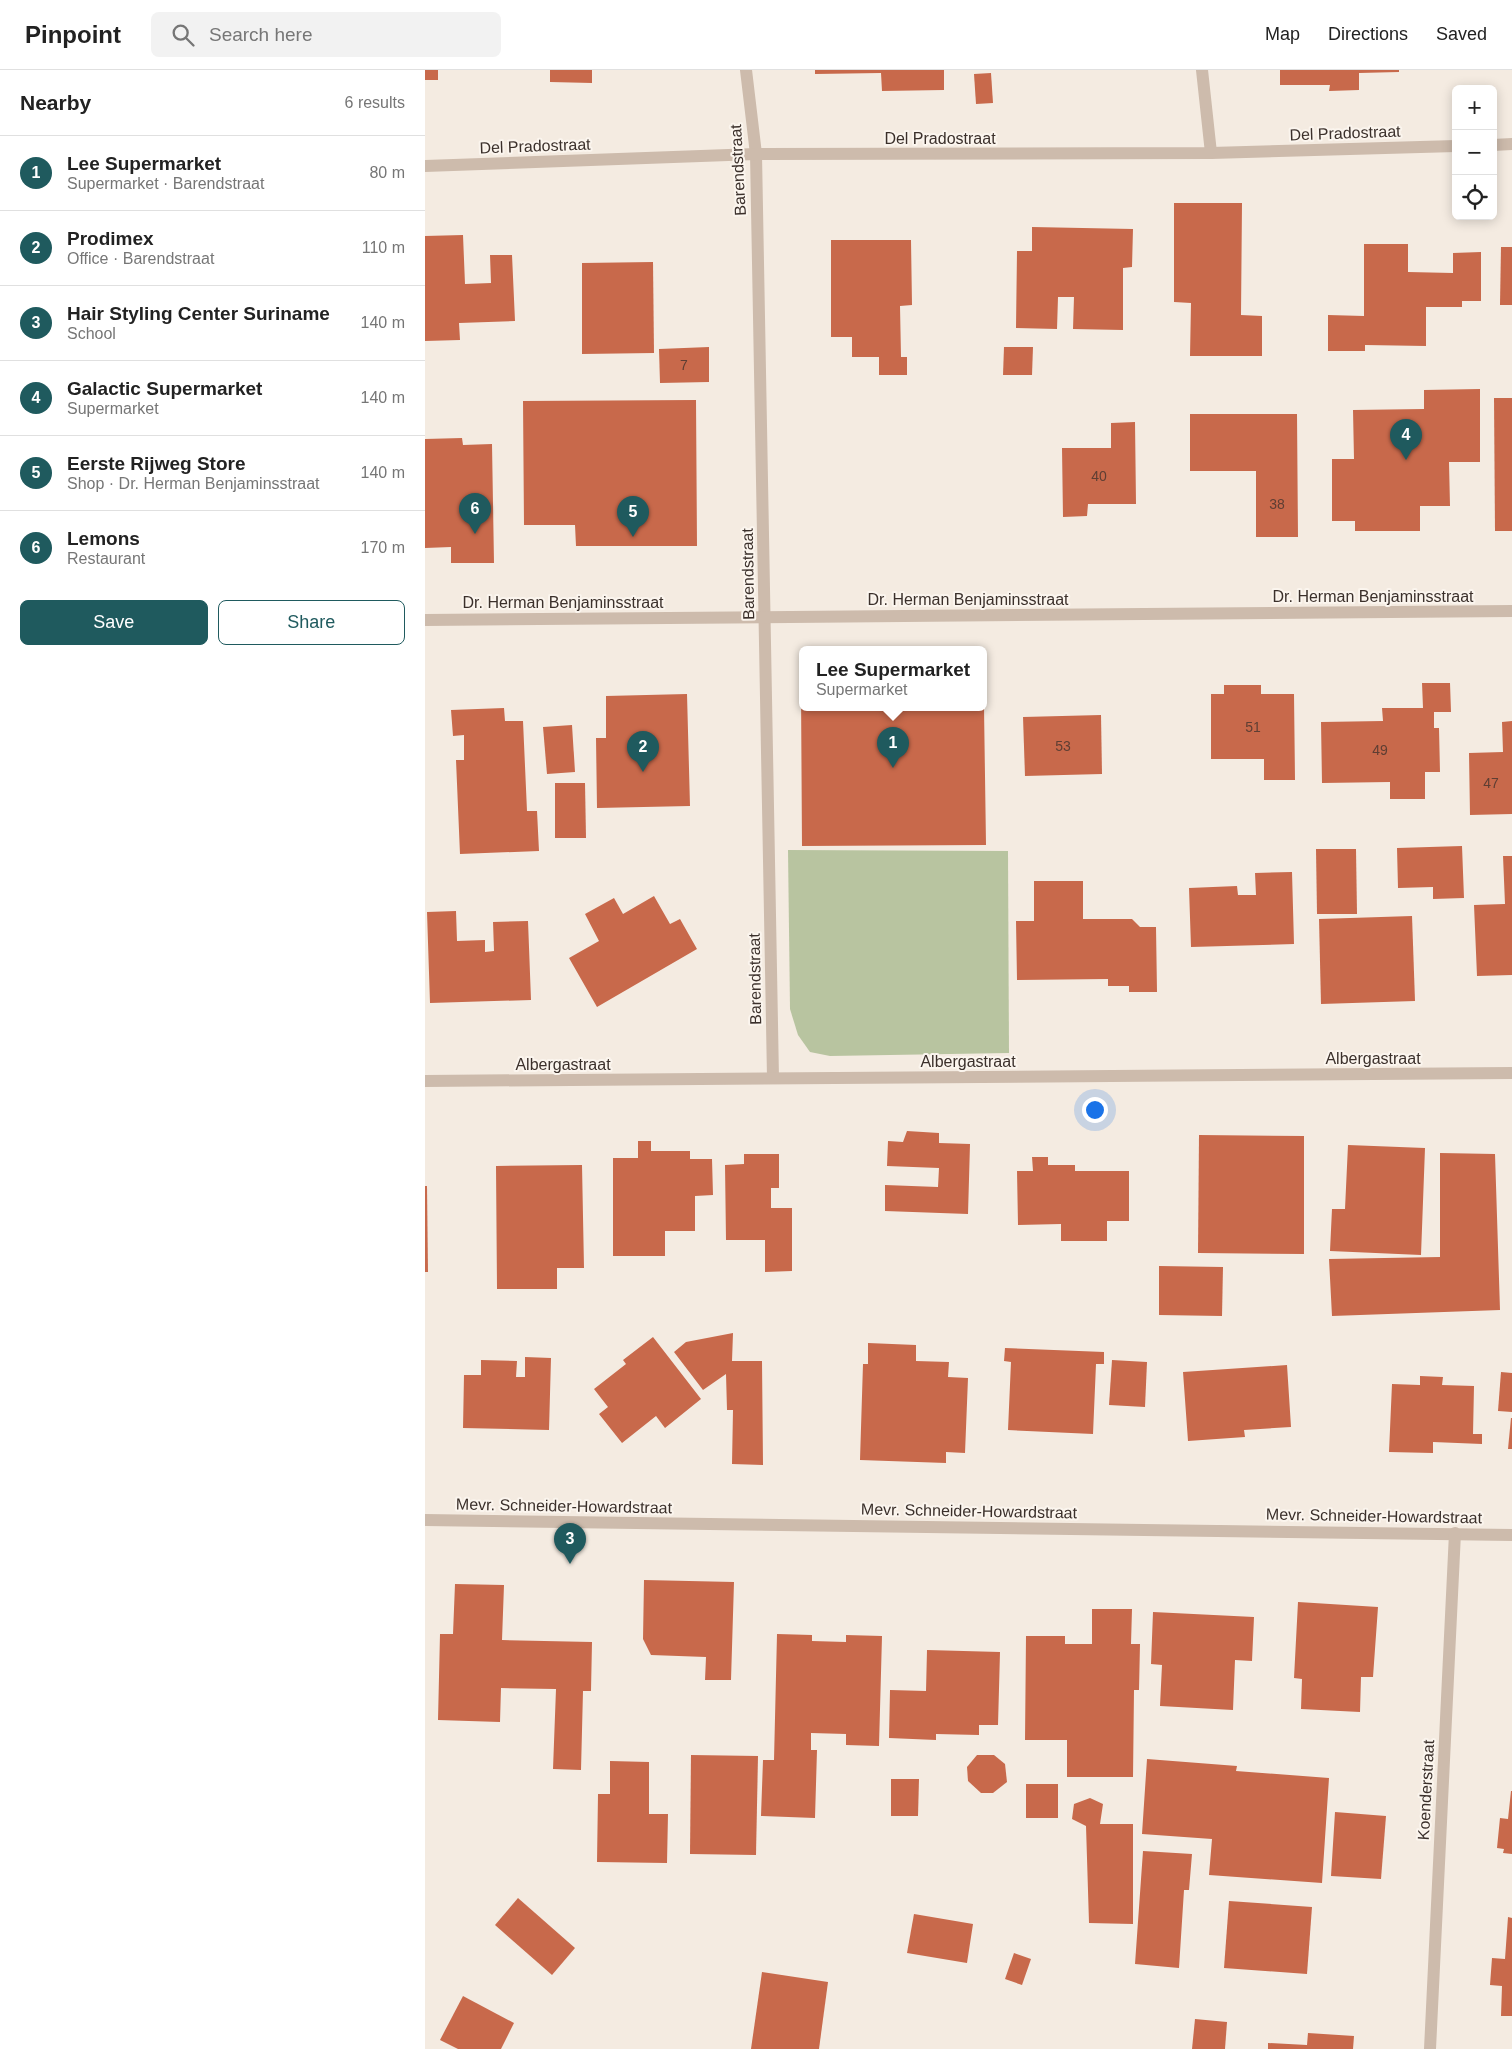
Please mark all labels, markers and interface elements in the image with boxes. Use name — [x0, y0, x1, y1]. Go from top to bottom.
search box — [151, 12, 501, 57]
text: Pinpoint — [25, 21, 121, 48]
icon: search — [169, 21, 197, 49]
text: Search here — [209, 24, 313, 45]
text: Map — [1265, 24, 1300, 44]
text: Directions — [1328, 24, 1408, 44]
text: Saved — [1436, 24, 1487, 44]
map controls — [1452, 85, 1497, 220]
button: + — [1452, 85, 1497, 130]
text: Nearby — [20, 91, 91, 114]
text: 6 results — [345, 94, 405, 111]
street label: Barendstraat — [727, 123, 749, 216]
street label: Del Pradostraat — [1289, 123, 1401, 143]
street label: Del Pradostraat — [884, 130, 996, 147]
button: − — [1452, 130, 1497, 175]
street label: Del Pradostraat — [479, 136, 591, 156]
text: Lee Supermarket — [67, 153, 221, 174]
text: 1 — [32, 164, 40, 181]
text: 80 m — [369, 164, 405, 181]
text: Supermarket · Barendstraat — [67, 175, 264, 192]
button: locate — [1452, 175, 1497, 220]
text: Prodimex — [67, 228, 154, 249]
text: 2 — [32, 239, 40, 256]
text: 110 m — [362, 239, 405, 256]
text: Office · Barendstraat — [67, 250, 214, 267]
text: Hair Styling Center Suriname — [67, 303, 330, 324]
text: 3 — [32, 314, 40, 331]
text: 140 m — [361, 314, 405, 331]
text: School — [67, 325, 116, 342]
house number: 7 — [680, 357, 688, 373]
text: Galactic Supermarket — [67, 378, 262, 399]
text: 4 — [32, 389, 40, 406]
text: 140 m — [361, 389, 405, 406]
text: Supermarket — [67, 400, 159, 417]
pin: 4 — [1390, 419, 1422, 460]
text: Eerste Rijweg Store — [67, 453, 245, 474]
text: 5 — [32, 464, 40, 481]
text: 140 m — [361, 464, 405, 481]
house number: 40 — [1091, 468, 1107, 484]
text: Shop · Dr. Herman Benjaminsstraat — [67, 475, 320, 492]
pin: 6 — [459, 493, 491, 534]
pin: 5 — [617, 496, 649, 537]
house number: 38 — [1269, 496, 1285, 512]
street label: Barendstraat — [739, 527, 757, 620]
text: Lemons — [67, 528, 140, 549]
text: 6 — [32, 539, 40, 556]
text: 170 m — [361, 539, 405, 556]
text: Restaurant — [67, 550, 145, 567]
street label: Dr. Herman Benjaminsstraat — [1273, 588, 1474, 605]
street label: Dr. Herman Benjaminsstraat — [868, 591, 1069, 608]
street label: Dr. Herman Benjaminsstraat — [463, 594, 664, 611]
button: Save — [20, 600, 208, 645]
button: Share — [218, 600, 405, 645]
popup — [799, 646, 987, 711]
text: Lee Supermarket — [816, 659, 970, 680]
text: Supermarket — [816, 681, 908, 698]
house number: 51 — [1245, 719, 1261, 735]
pin: 1 — [877, 727, 909, 768]
pin: 2 — [627, 731, 659, 772]
house number: 53 — [1055, 738, 1071, 754]
house number: 49 — [1372, 742, 1388, 758]
house number: 47 — [1483, 775, 1499, 791]
street label: Barendstraat — [746, 932, 764, 1025]
street label: Albergastraat — [1325, 1050, 1421, 1067]
street label: Albergastraat — [920, 1053, 1016, 1070]
street label: Albergastraat — [515, 1056, 611, 1073]
your location — [1082, 1097, 1108, 1123]
street label: Mevr. Schneider-Howardstraat — [456, 1496, 673, 1516]
street label: Mevr. Schneider-Howardstraat — [861, 1501, 1078, 1521]
street label: Mevr. Schneider-Howardstraat — [1266, 1506, 1483, 1526]
pin: 3 — [554, 1523, 586, 1564]
street label: Koenderstraat — [1415, 1739, 1437, 1841]

